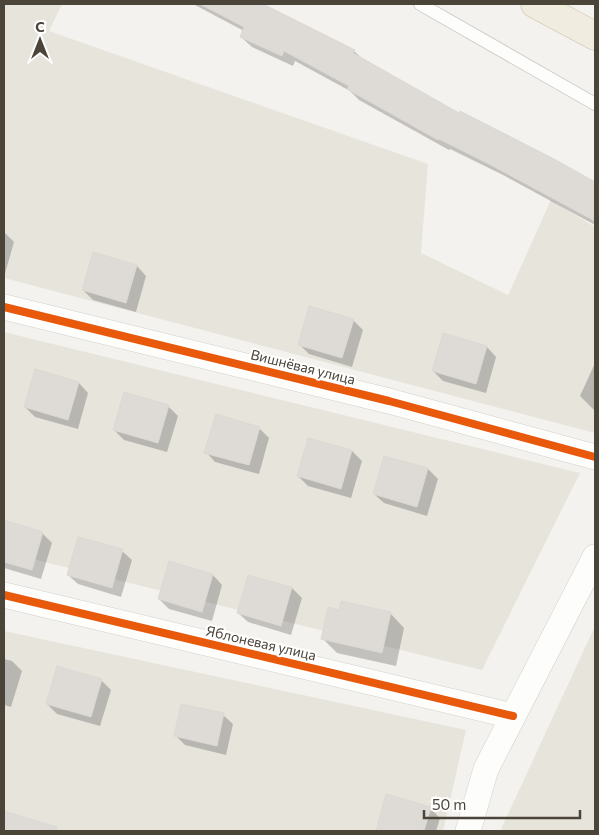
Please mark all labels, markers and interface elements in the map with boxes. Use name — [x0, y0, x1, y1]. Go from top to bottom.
north arrow — [15, 15, 65, 65]
text: С — [35, 18, 45, 35]
street label: Вишнёвая улица — [249, 345, 357, 388]
street label: Яблоневая улица — [204, 622, 318, 663]
scale bar — [424, 788, 580, 820]
text: 50 m — [432, 795, 466, 813]

